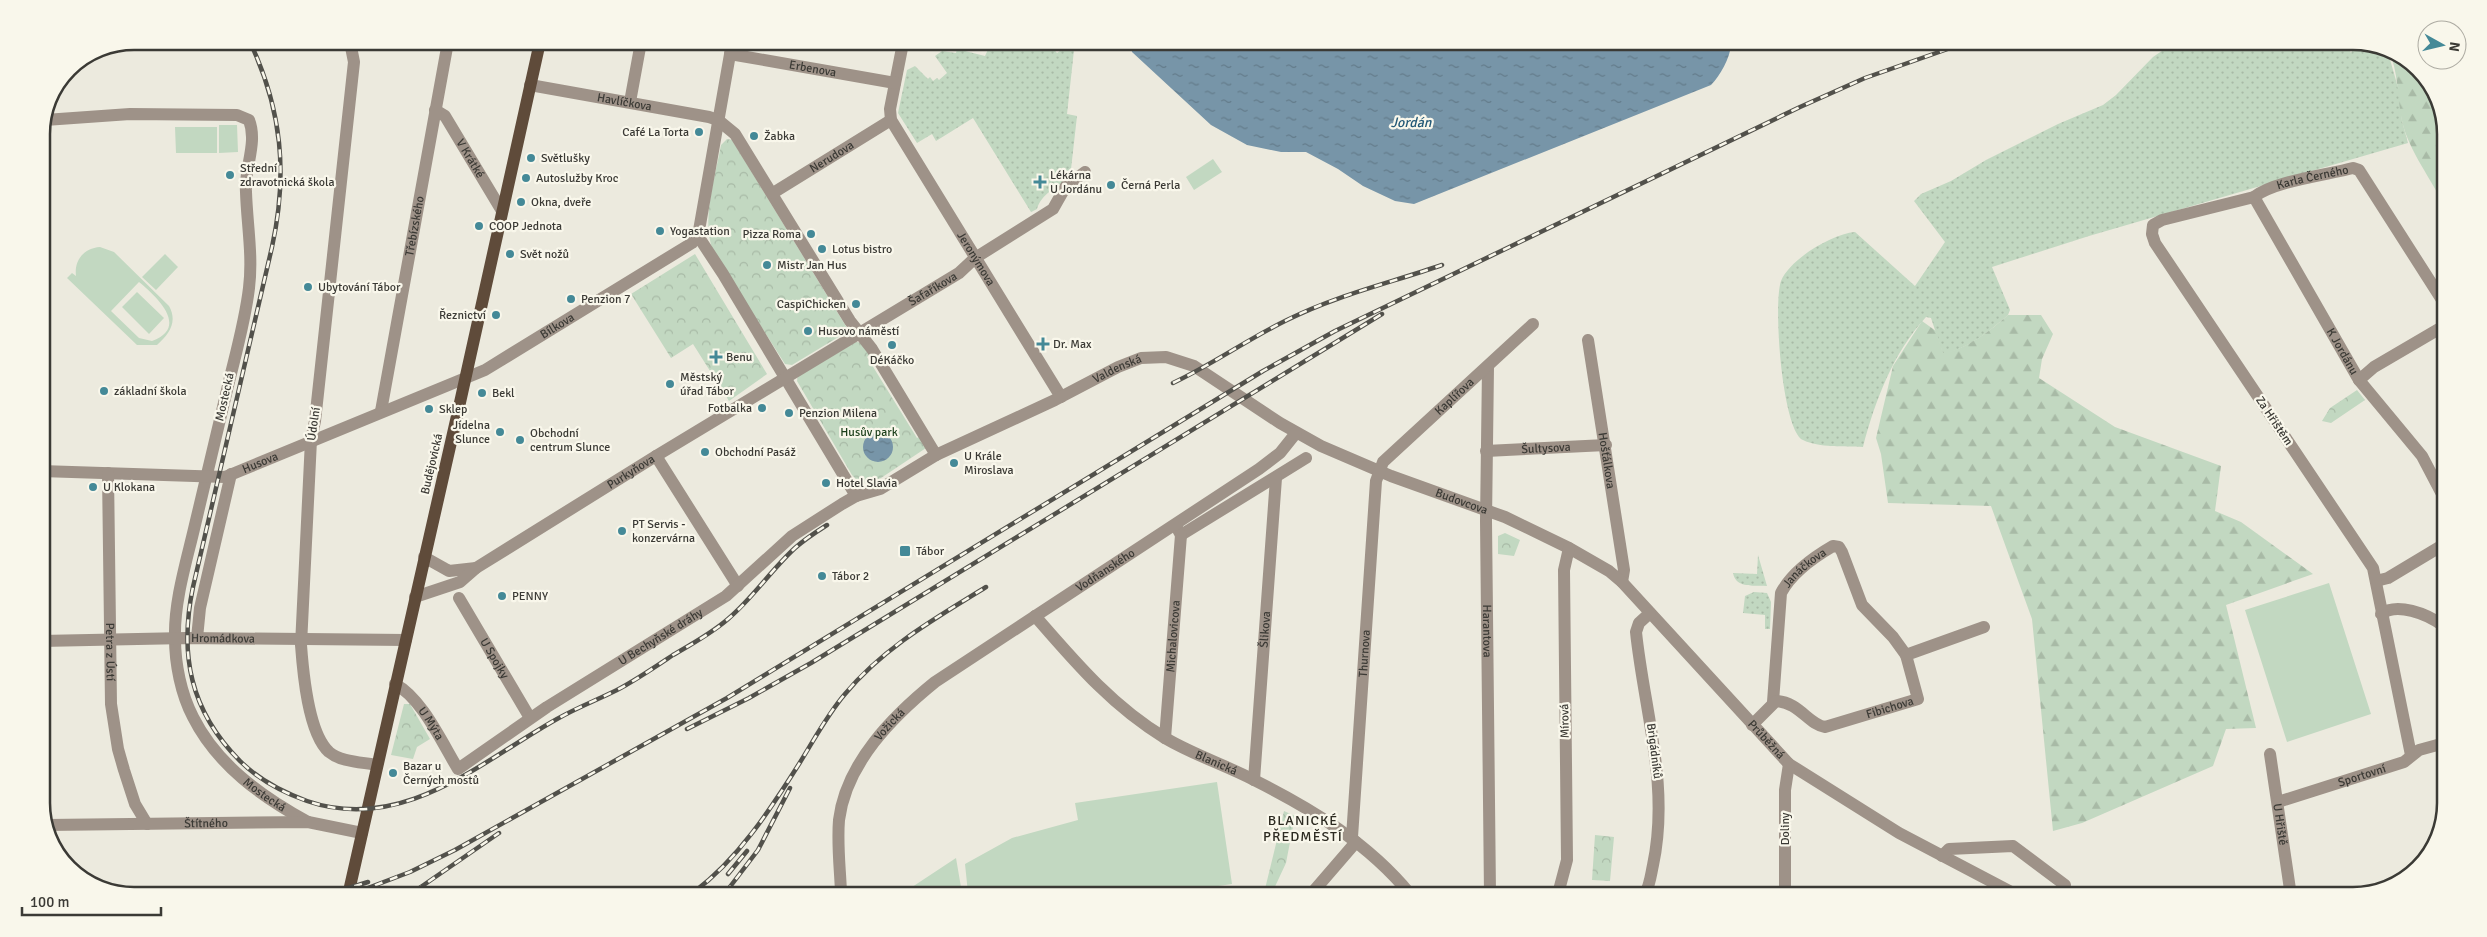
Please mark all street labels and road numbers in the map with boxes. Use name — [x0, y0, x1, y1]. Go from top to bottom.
street label: Erbenova — [788, 57, 838, 80]
street label: Havlíčkova — [596, 90, 653, 114]
street label: V Krátké — [453, 136, 488, 181]
street label: Nerudova — [807, 137, 857, 176]
street label: Karla Černého — [2275, 162, 2350, 193]
street label: Třebízského — [402, 195, 427, 257]
street label: Jeronýmova — [954, 229, 998, 289]
street label: Šafaříkova — [906, 268, 960, 309]
street label: Bílkova — [537, 309, 577, 342]
street label: K Jordánu — [2323, 325, 2362, 377]
street label: Valdenská — [1090, 351, 1144, 386]
street label: Mostecká — [212, 371, 238, 423]
street label: Kaplířova — [1432, 375, 1477, 418]
street label: Za Hřištěm — [2252, 394, 2296, 448]
street label: Údolní — [304, 405, 324, 442]
street label: Hošťálkova — [1595, 431, 1619, 490]
street label: Budějovická — [418, 432, 446, 496]
street label: Šultysova — [1521, 439, 1571, 457]
street label: Husova — [240, 448, 280, 477]
street label: Purkyňova — [604, 451, 657, 492]
street label: Budovcova — [1433, 485, 1490, 518]
street label: Vodňanského — [1073, 545, 1138, 595]
street label: Janáčkova — [1779, 545, 1829, 590]
street label: Michalovicova — [1163, 600, 1183, 673]
street label: Harantova — [1479, 604, 1495, 658]
street label: U Bechyňské dráhy — [615, 605, 706, 668]
street label: Šlikova — [1256, 610, 1274, 648]
street label: Petra z Ústí — [102, 623, 118, 682]
street label: Thurnova — [1355, 629, 1373, 678]
street label: Hromádkova — [191, 631, 255, 646]
street label: U Spojky — [477, 635, 513, 682]
street label: Fibichova — [1864, 693, 1915, 722]
street label: Mírová — [1557, 703, 1573, 739]
street label: U Mýta — [415, 704, 447, 743]
street label: Vožická — [871, 705, 908, 744]
street label: Průběžná — [1745, 717, 1788, 762]
street label: Brigádníků — [1643, 722, 1665, 780]
street label: Blanická — [1193, 747, 1240, 778]
street label: Sportovní — [2336, 761, 2388, 790]
street label: Mostecká — [240, 774, 289, 815]
street label: U Hřiště — [2270, 802, 2291, 846]
street label: Doliny — [1778, 812, 1793, 845]
street label: Štítného — [184, 815, 228, 831]

